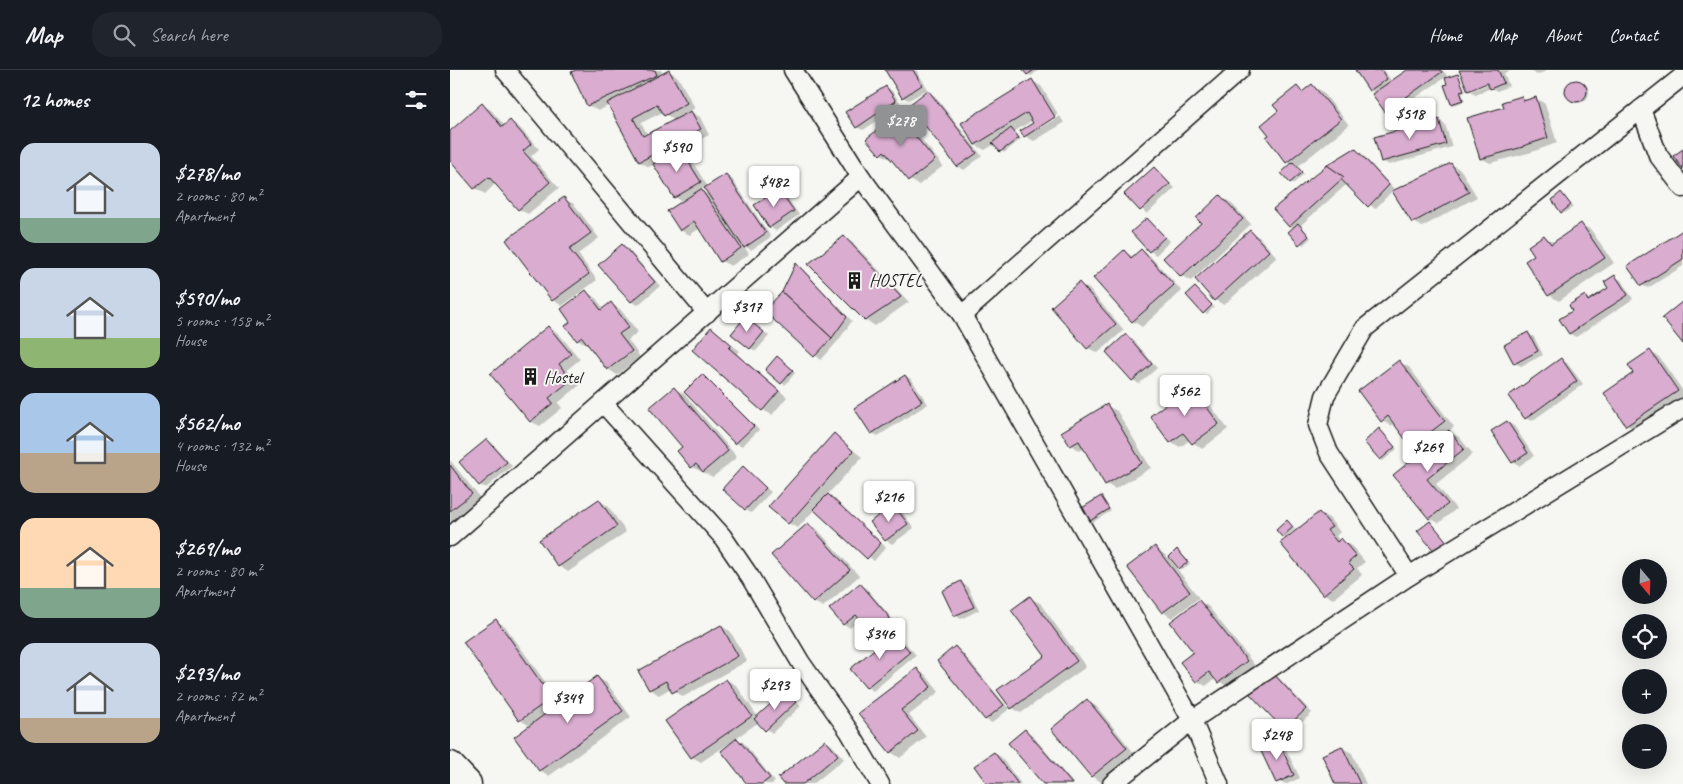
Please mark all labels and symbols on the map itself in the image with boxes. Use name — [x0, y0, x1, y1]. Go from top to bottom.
pin: $518 — [1380, 98, 1440, 140]
pin: $278 — [871, 104, 931, 147]
pin: $590 — [647, 131, 707, 173]
pin: $482 — [744, 166, 804, 208]
place label: HOSTEL — [869, 269, 923, 291]
building icon: HOSTEL — [845, 270, 865, 290]
pin: $317 — [717, 290, 777, 333]
place label: Hostel — [544, 366, 584, 388]
building icon: Hostel — [520, 367, 540, 387]
pin: $562 — [1155, 374, 1215, 417]
pin: $269 — [1398, 430, 1458, 473]
pin: $216 — [859, 480, 919, 523]
north arrow — [1622, 559, 1668, 604]
pin: $346 — [850, 618, 910, 660]
pin: $293 — [745, 668, 805, 711]
pin: $349 — [538, 682, 598, 724]
pin: $248 — [1247, 718, 1307, 761]

